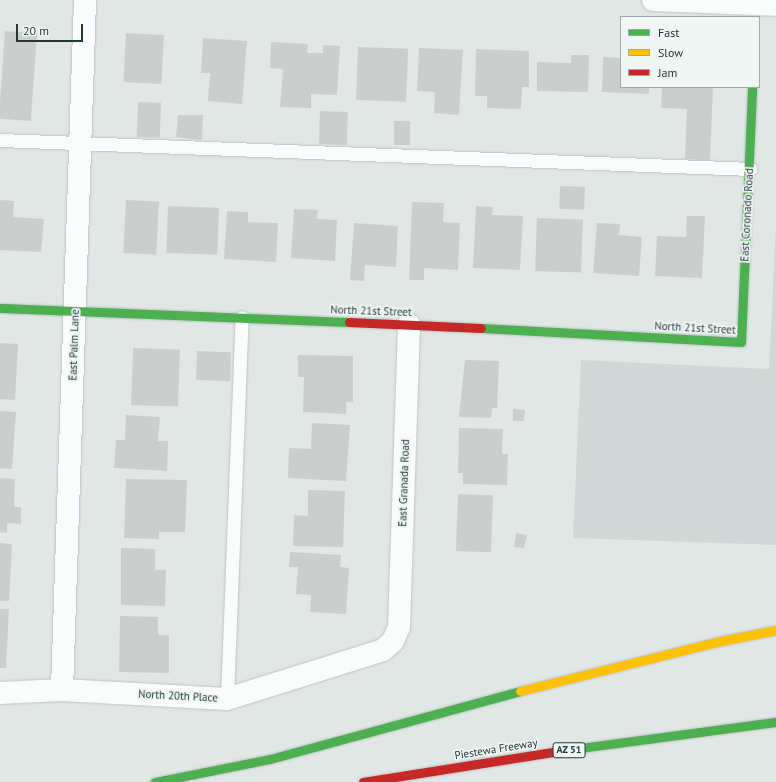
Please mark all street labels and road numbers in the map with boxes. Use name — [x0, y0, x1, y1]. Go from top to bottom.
street label: East Coronado Road — [738, 168, 756, 262]
street label: North 21st Street — [330, 303, 412, 319]
street label: East Palm Lane — [66, 309, 82, 381]
street label: North 21st Street — [654, 319, 736, 337]
street label: East Granada Road — [396, 439, 412, 527]
street label: North 20th Place — [138, 687, 218, 705]
street label: Piestewa Freeway — [454, 736, 538, 762]
road number: AZ 51 — [552, 742, 586, 758]

